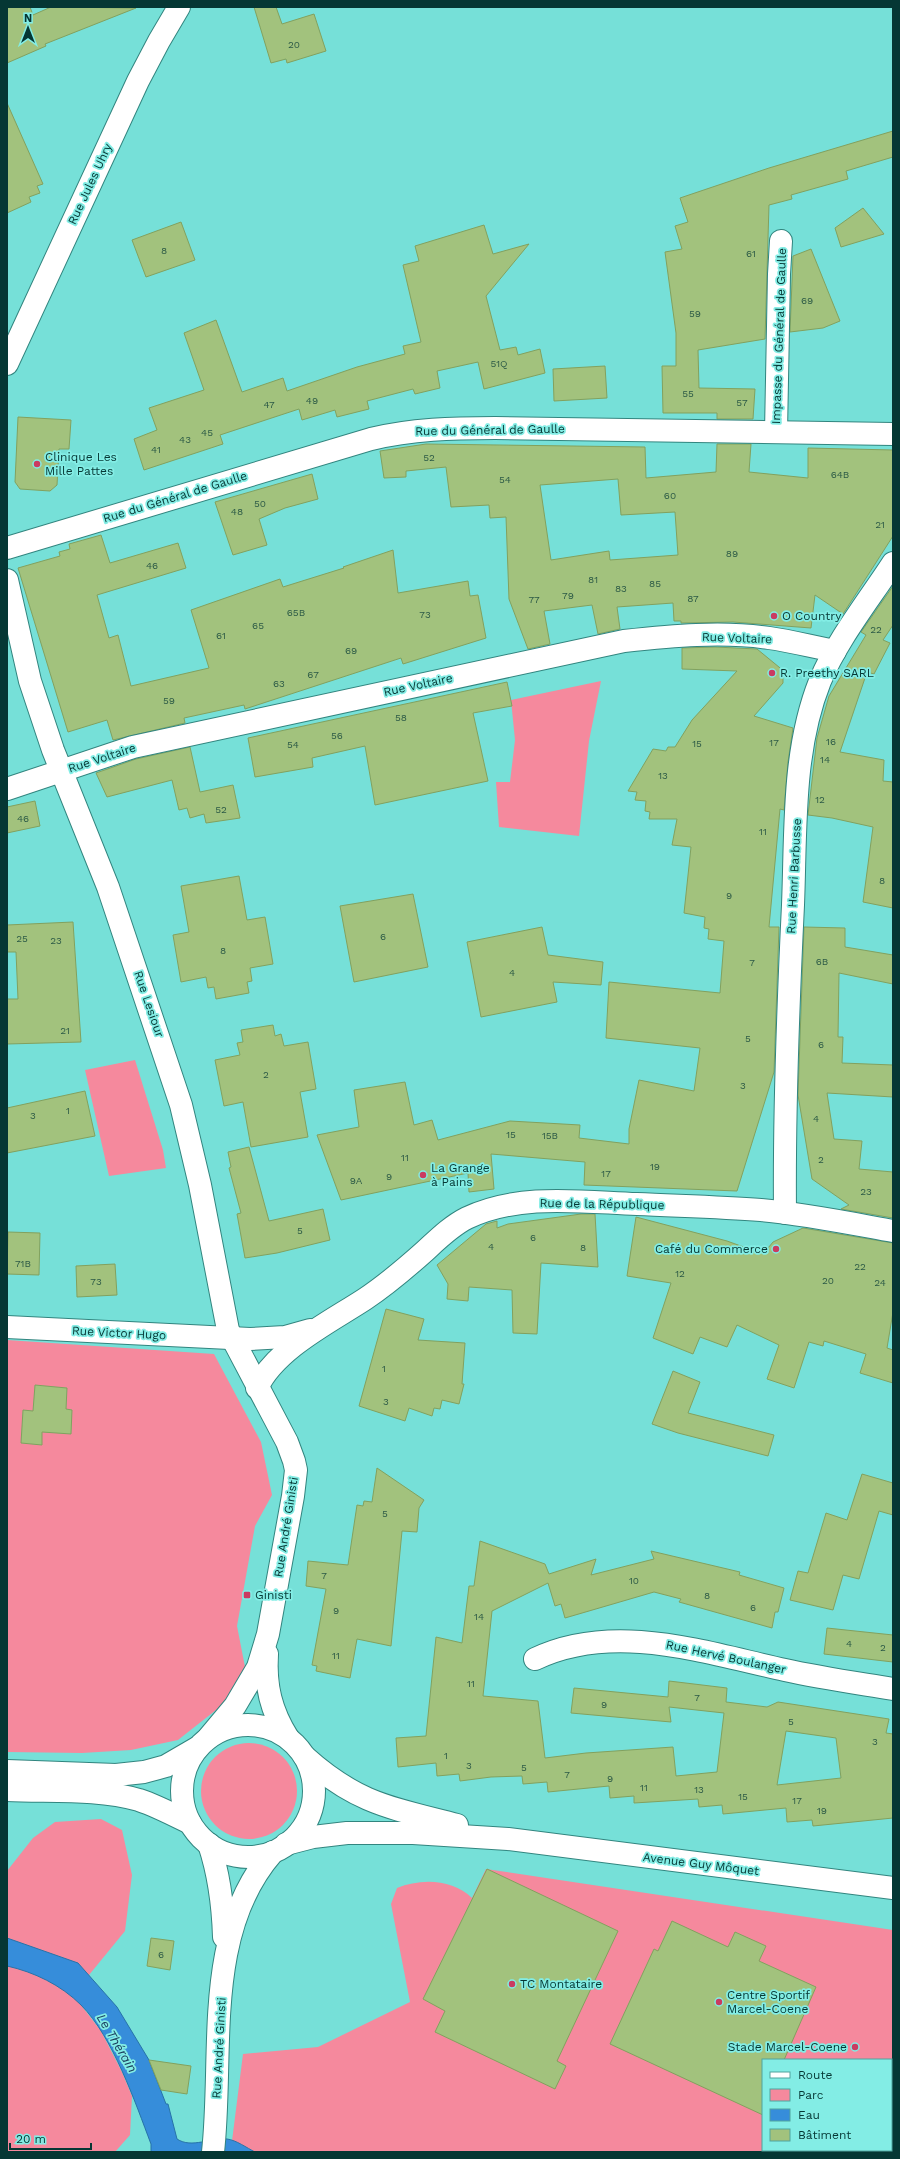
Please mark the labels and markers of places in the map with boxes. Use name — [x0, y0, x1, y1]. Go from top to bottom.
place label: Clinique Les Mille Pattes — [45, 450, 117, 478]
marker: Clinique Les Mille Pattes — [32, 459, 42, 469]
place label: O Country — [782, 609, 842, 623]
marker: O Country — [769, 611, 779, 621]
place label: R. Preethy SARL — [780, 666, 874, 680]
marker: R. Preethy SARL — [767, 668, 777, 678]
place label: La Grange à Pains — [431, 1161, 490, 1189]
marker: La Grange à Pains — [418, 1170, 428, 1180]
place label: Café du Commerce — [655, 1242, 768, 1256]
marker: Café du Commerce — [771, 1244, 781, 1254]
place label: Ginisti — [255, 1588, 292, 1602]
marker: Ginisti — [242, 1590, 252, 1600]
place label: TC Montataire — [520, 1977, 602, 1991]
marker: TC Montataire — [507, 1979, 517, 1989]
place label: Centre Sportif Marcel-Coene — [727, 1988, 810, 2016]
marker: Centre Sportif Marcel-Coene — [714, 1997, 724, 2007]
place label: Stade Marcel-Coene — [728, 2040, 847, 2054]
marker: Stade Marcel-Coene — [850, 2042, 860, 2052]

